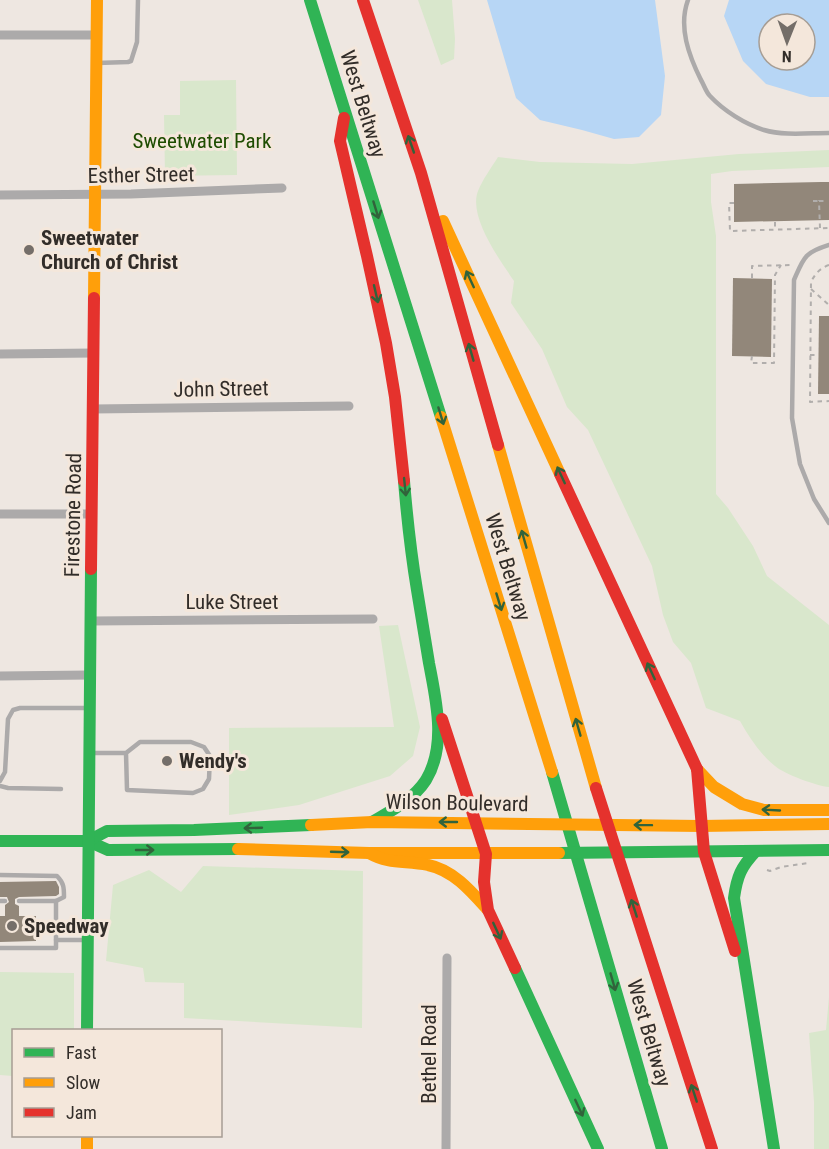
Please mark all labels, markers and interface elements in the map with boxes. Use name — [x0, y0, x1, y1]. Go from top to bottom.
north arrow — [757, 12, 817, 72]
text: N — [782, 47, 792, 66]
street label: West Beltway — [335, 48, 391, 161]
park label: Sweetwater Park — [133, 129, 272, 153]
one-way arrow — [404, 135, 415, 154]
street label: Esther Street — [87, 162, 195, 188]
one-way arrow — [371, 200, 382, 219]
place label: Sweetwater Church of Christ — [41, 226, 178, 274]
marker: Sweetwater Church of Christ — [22, 243, 36, 257]
one-way arrow — [463, 270, 475, 288]
one-way arrow — [371, 284, 382, 304]
one-way arrow — [465, 342, 476, 361]
street label: John Street — [173, 376, 269, 402]
one-way arrow — [436, 406, 447, 425]
street label: Firestone Road — [60, 453, 86, 577]
one-way arrow — [554, 466, 566, 484]
one-way arrow — [399, 477, 410, 497]
street label: West Beltway — [480, 511, 536, 624]
one-way arrow — [518, 530, 530, 549]
street label: Luke Street — [186, 590, 278, 614]
one-way arrow — [494, 592, 505, 611]
one-way arrow — [645, 662, 657, 680]
one-way arrow — [571, 718, 583, 737]
place label: Wendy's — [179, 749, 247, 773]
marker: Wendy's — [160, 754, 174, 768]
street label: Wilson Boulevard — [385, 790, 529, 816]
one-way arrow — [761, 804, 781, 815]
one-way arrow — [438, 817, 458, 828]
one-way arrow — [633, 819, 653, 831]
one-way arrow — [243, 822, 263, 833]
one-way arrow — [134, 844, 154, 856]
one-way arrow — [329, 847, 349, 858]
one-way arrow — [627, 899, 638, 918]
place label: Speedway — [24, 914, 109, 938]
marker: Speedway — [5, 919, 19, 933]
one-way arrow — [493, 922, 504, 940]
one-way arrow — [608, 972, 620, 991]
street label: West Beltway — [622, 976, 676, 1090]
street label: Bethel Road — [417, 1004, 441, 1104]
legend — [12, 1029, 222, 1137]
text: Fast — [66, 1042, 97, 1063]
text: Slow — [66, 1072, 101, 1093]
one-way arrow — [688, 1084, 699, 1103]
one-way arrow — [574, 1099, 585, 1117]
text: Jam — [66, 1102, 97, 1123]

